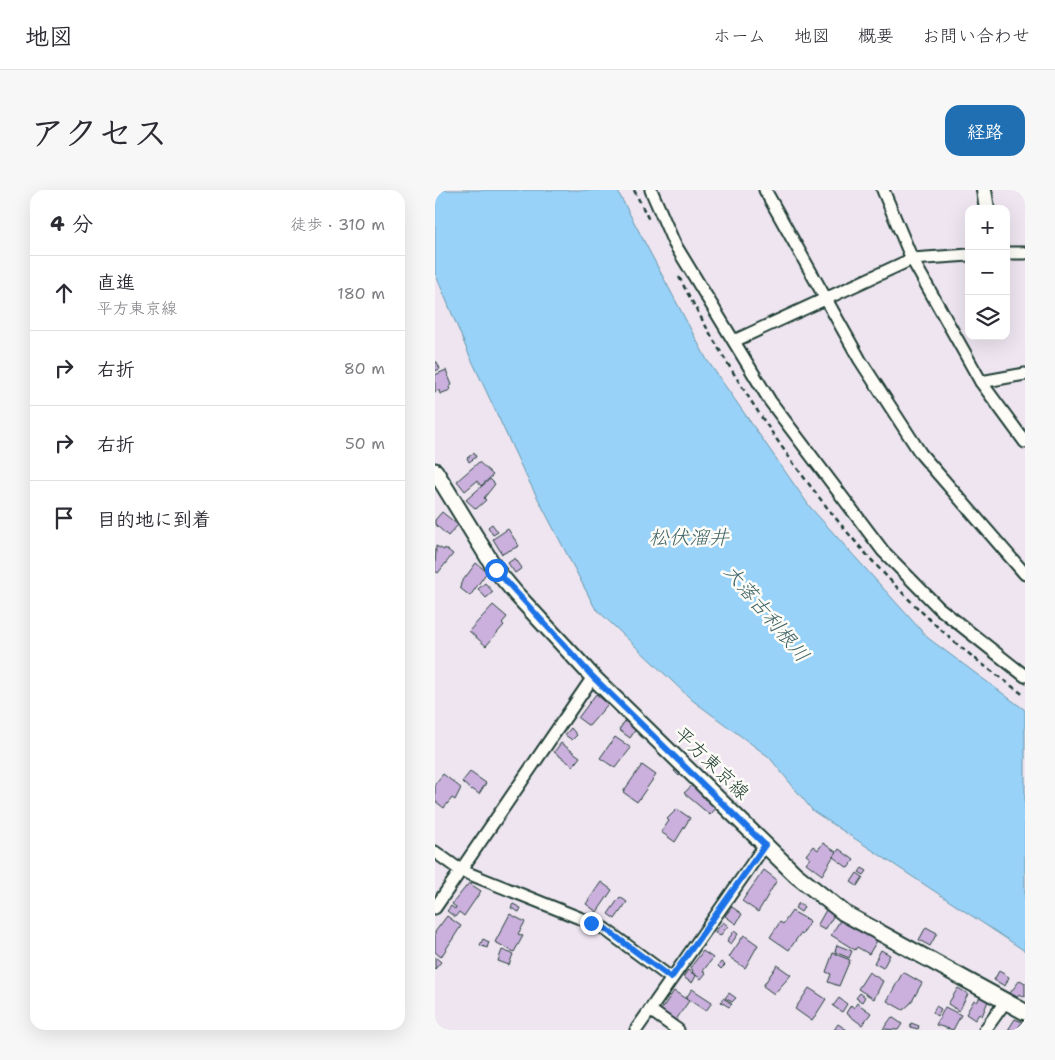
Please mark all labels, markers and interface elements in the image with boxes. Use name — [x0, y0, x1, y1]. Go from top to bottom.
text: 地図 — [25, 21, 73, 53]
text: ホーム — [713, 24, 766, 48]
text: 地図 — [794, 24, 830, 48]
text: 概要 — [858, 24, 894, 48]
text: お問い合わせ — [922, 24, 1030, 48]
button: 経路 — [945, 105, 1025, 156]
text: アクセス — [30, 109, 168, 156]
map controls — [965, 205, 1010, 340]
button: + — [965, 205, 1010, 250]
text: 4 分 — [50, 210, 93, 238]
text: 徒歩 · 310 m — [291, 214, 385, 235]
button: − — [965, 250, 1010, 295]
text: 直進 — [97, 270, 135, 295]
icon: ahead — [50, 279, 78, 307]
text: 180 m — [337, 283, 385, 304]
button: layers — [965, 295, 1010, 340]
text: 平方東京線 — [97, 298, 177, 319]
icon: right — [50, 354, 78, 382]
text: 右折 — [97, 357, 135, 382]
text: 80 m — [344, 358, 385, 379]
icon: right — [50, 429, 78, 457]
text: 右折 — [97, 432, 135, 457]
text: 50 m — [345, 433, 385, 454]
icon: arrive — [50, 504, 78, 532]
text: 目的地に到着 — [97, 507, 211, 532]
water label: 松伏溜井 — [649, 524, 730, 550]
route start — [485, 559, 508, 582]
water label: 大落古利根川 — [718, 559, 816, 667]
street label: 平方東京線 — [669, 721, 755, 805]
route end — [580, 912, 603, 935]

